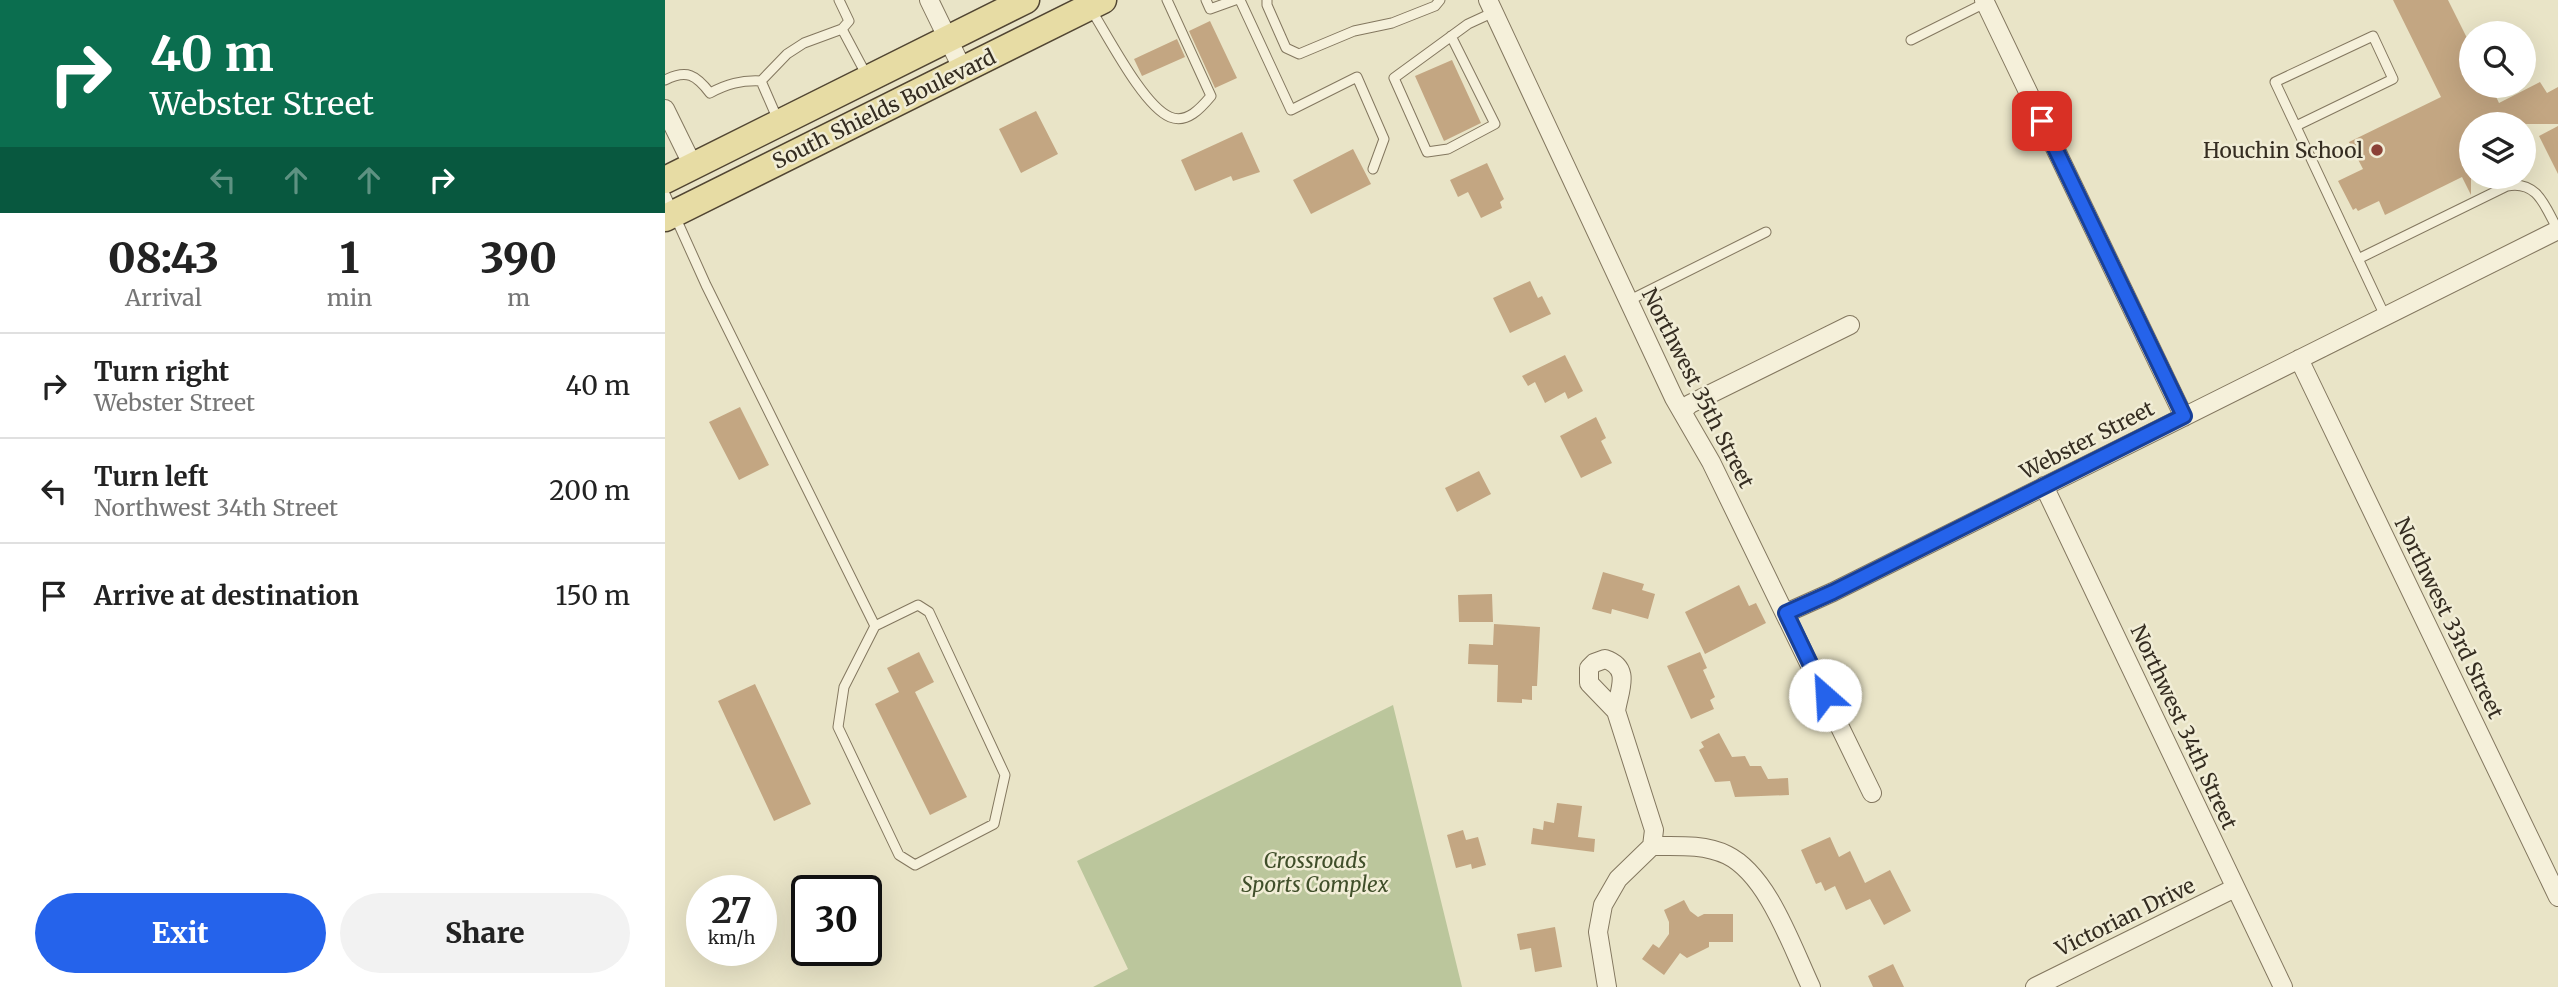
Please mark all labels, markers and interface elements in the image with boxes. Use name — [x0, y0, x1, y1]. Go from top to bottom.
map controls — [2459, 21, 2536, 189]
button: search — [2459, 21, 2536, 98]
text: 40 m — [150, 23, 274, 84]
icon: right — [35, 28, 126, 119]
street label: South Shields Boulevard — [768, 43, 1000, 175]
text: Webster Street — [150, 84, 374, 124]
pin — [2012, 91, 2072, 151]
icon: arrive — [2023, 102, 2061, 140]
button: layers — [2459, 112, 2536, 189]
place label: Houchin School — [2203, 137, 2363, 164]
marker: Houchin School — [2369, 142, 2385, 158]
icon: left — [204, 161, 242, 199]
icon: ahead — [277, 161, 315, 199]
icon: ahead — [350, 161, 388, 199]
icon: right — [423, 161, 461, 199]
text: 08:43 — [108, 232, 219, 284]
text: 1 — [340, 232, 359, 284]
text: 390 — [480, 232, 557, 284]
text: Arrival — [125, 283, 202, 312]
text: min — [327, 283, 372, 312]
text: m — [507, 283, 530, 312]
street label: Northwest 35th Street — [1636, 283, 1760, 493]
text: Turn right — [94, 355, 229, 388]
icon: right — [35, 367, 73, 405]
text: 40 m — [566, 369, 630, 402]
text: Webster Street — [94, 388, 255, 417]
street label: Webster Street — [2014, 395, 2159, 486]
text: Turn left — [94, 460, 208, 493]
icon: left — [35, 472, 73, 510]
text: 200 m — [549, 474, 630, 507]
text: Northwest 34th Street — [94, 493, 338, 522]
street label: Northwest 33rd Street — [2388, 513, 2510, 723]
icon: arrive — [35, 577, 73, 615]
text: Arrive at destination — [94, 579, 359, 612]
text: 150 m — [556, 579, 630, 612]
street label: Northwest 34th Street — [2125, 620, 2243, 834]
position arrow — [1788, 658, 1862, 732]
park label: Crossroads Sports Complex — [1241, 847, 1389, 898]
street label: Victorian Drive — [2050, 872, 2199, 963]
speed limit sign: 30 — [791, 875, 882, 966]
text: 27 — [711, 889, 752, 933]
button: Exit — [35, 893, 326, 973]
button: Share — [340, 893, 630, 973]
text: km/h — [708, 926, 755, 949]

